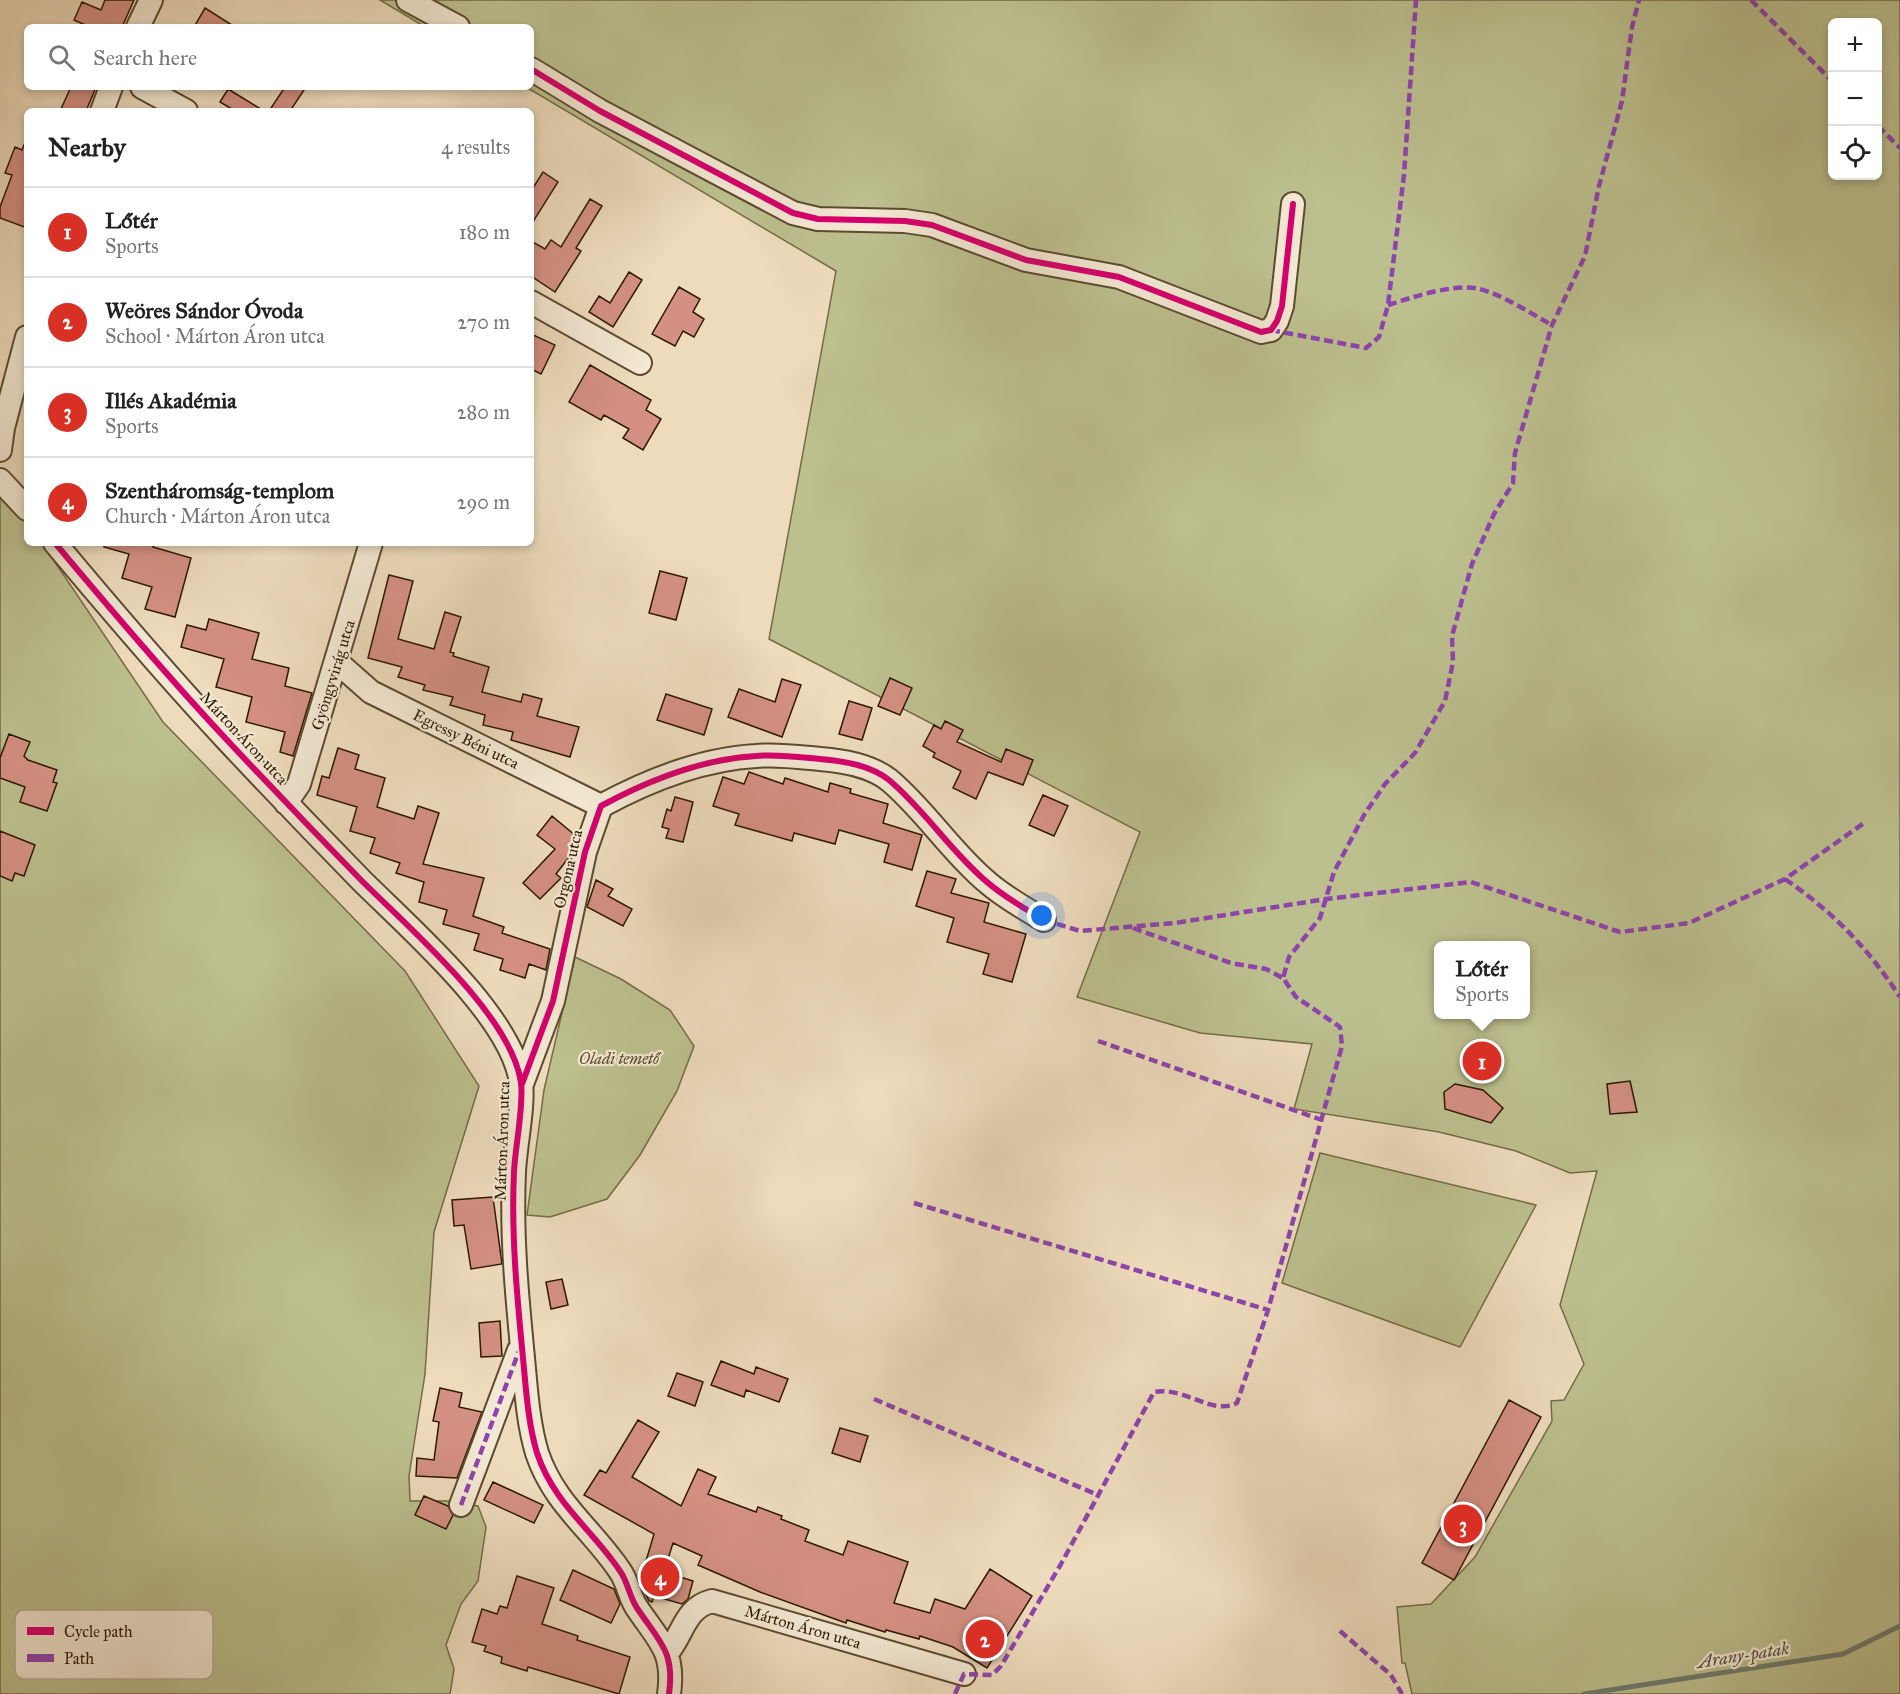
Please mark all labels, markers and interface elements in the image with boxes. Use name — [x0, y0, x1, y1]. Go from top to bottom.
map controls — [1828, 18, 1882, 180]
button: + — [1828, 18, 1882, 72]
search box — [24, 24, 534, 90]
icon: search — [45, 41, 78, 74]
text: Search here — [93, 44, 197, 71]
button: − — [1828, 72, 1882, 126]
button: locate — [1828, 126, 1882, 180]
text: Nearby — [48, 131, 126, 163]
text: 4 results — [441, 135, 510, 159]
text: Lőtér — [105, 207, 158, 234]
text: 1 — [64, 220, 71, 244]
text: 180 m — [459, 220, 510, 244]
text: Sports — [105, 234, 159, 258]
text: Weöres Sándor Óvoda — [105, 297, 303, 324]
text: 2 — [63, 310, 72, 334]
text: 270 m — [457, 310, 510, 334]
text: School · Márton Áron utca — [105, 324, 325, 348]
text: Illés Akadémia — [105, 387, 237, 414]
text: 3 — [64, 400, 72, 424]
text: 280 m — [457, 400, 510, 424]
text: Sports — [105, 414, 159, 438]
text: Szentháromság-templom — [105, 477, 334, 504]
text: 4 — [62, 490, 73, 514]
text: 290 m — [457, 490, 510, 514]
text: Church · Márton Áron utca — [105, 504, 330, 528]
street label: Gyöngyvirág utca — [307, 617, 360, 733]
street label: Márton Áron utca — [196, 687, 293, 788]
street label: Egressy Béni utca — [409, 705, 522, 774]
street label: Orgona utca — [550, 827, 587, 911]
your location — [1027, 901, 1056, 930]
popup — [1434, 941, 1530, 1019]
text: Lőtér — [1455, 955, 1508, 982]
text: Sports — [1455, 982, 1509, 1006]
pin: 1 — [1462, 1038, 1502, 1084]
park label: Oladi temető — [579, 1049, 662, 1068]
street label: Márton Áron utca — [489, 1080, 514, 1201]
pin: 3 — [1444, 1502, 1482, 1546]
pin: 4 — [640, 1554, 680, 1600]
street label: Márton Áron utca — [743, 1600, 864, 1653]
legend — [15, 1610, 213, 1679]
pin: 2 — [966, 1616, 1004, 1662]
text: Cycle path — [64, 1622, 133, 1641]
water label: Arany-patak — [1693, 1637, 1791, 1674]
text: Path — [64, 1649, 94, 1668]

